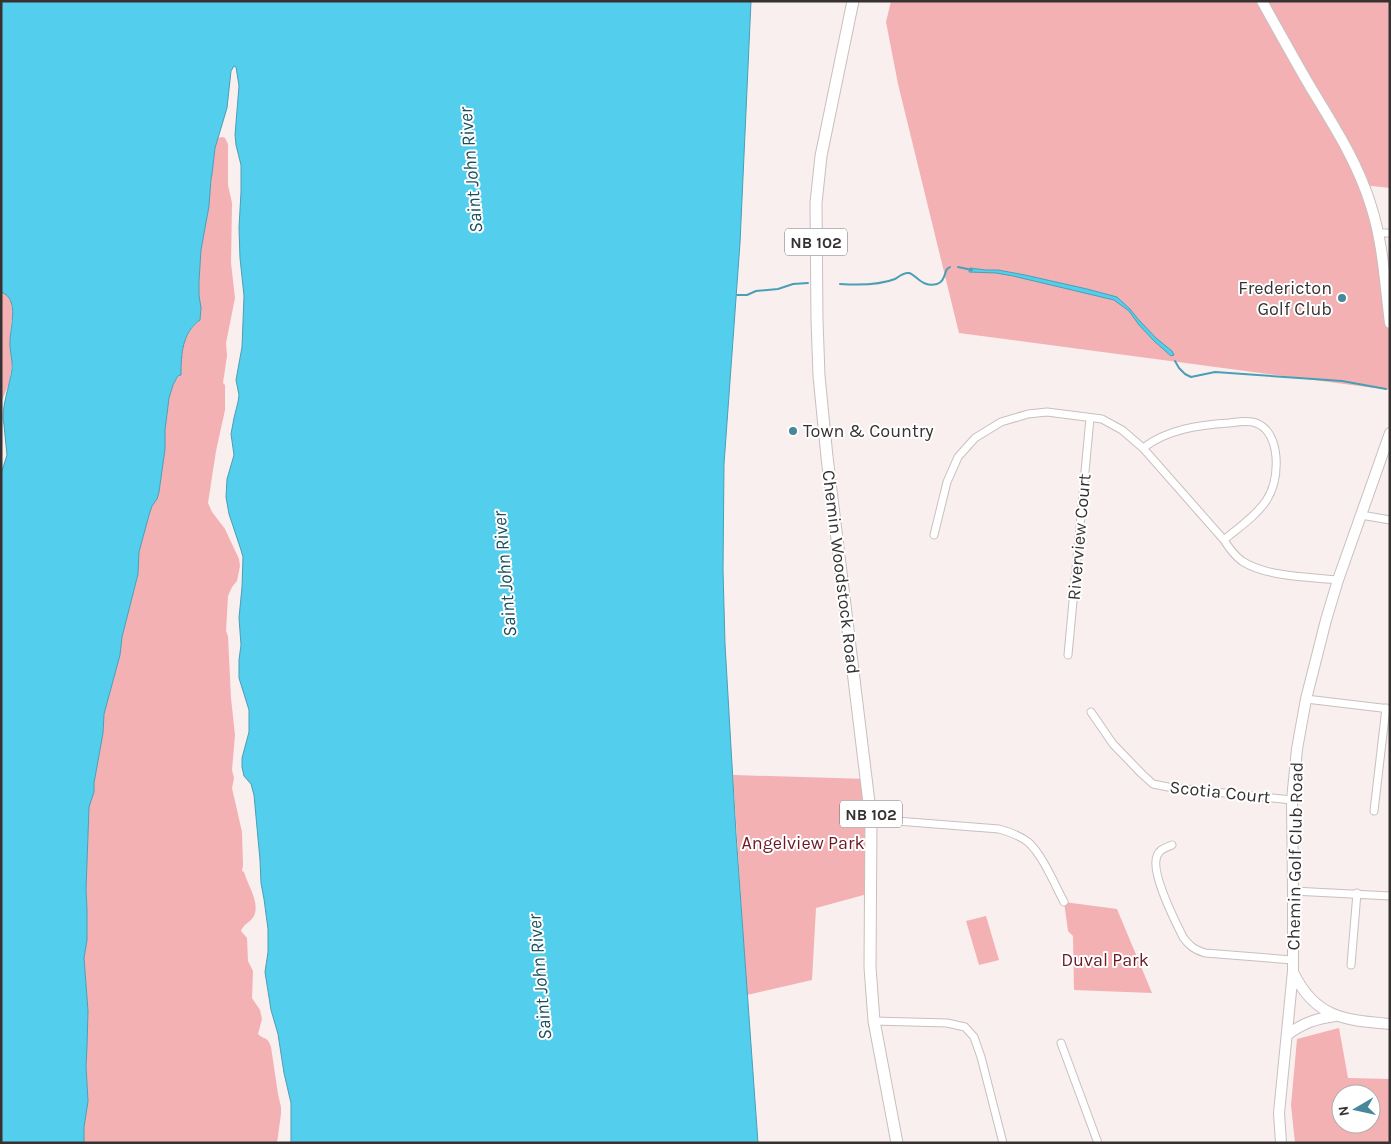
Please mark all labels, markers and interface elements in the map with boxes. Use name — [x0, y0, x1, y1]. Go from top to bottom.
water label: Saint John River — [454, 105, 487, 234]
road number: NB 102 — [785, 228, 847, 256]
place label: Fredericton Golf Club — [1238, 277, 1332, 320]
marker: Fredericton Golf Club — [1336, 292, 1348, 304]
place label: Town & Country — [803, 420, 934, 442]
marker: Town & Country — [787, 425, 799, 437]
street label: Chemin Woodstock Road — [818, 469, 864, 675]
street label: Riverview Court — [1062, 472, 1096, 601]
water label: Saint John River — [488, 509, 521, 638]
street label: Chemin Golf Club Road — [1282, 761, 1308, 951]
street label: Scotia Court — [1168, 776, 1272, 808]
road number: NB 102 — [840, 801, 902, 828]
park label: Angelview Park — [741, 832, 865, 854]
water label: Saint John River — [523, 912, 556, 1041]
park label: Duval Park — [1061, 949, 1149, 971]
north arrow — [1331, 1084, 1381, 1134]
text: N — [1334, 1105, 1353, 1117]

